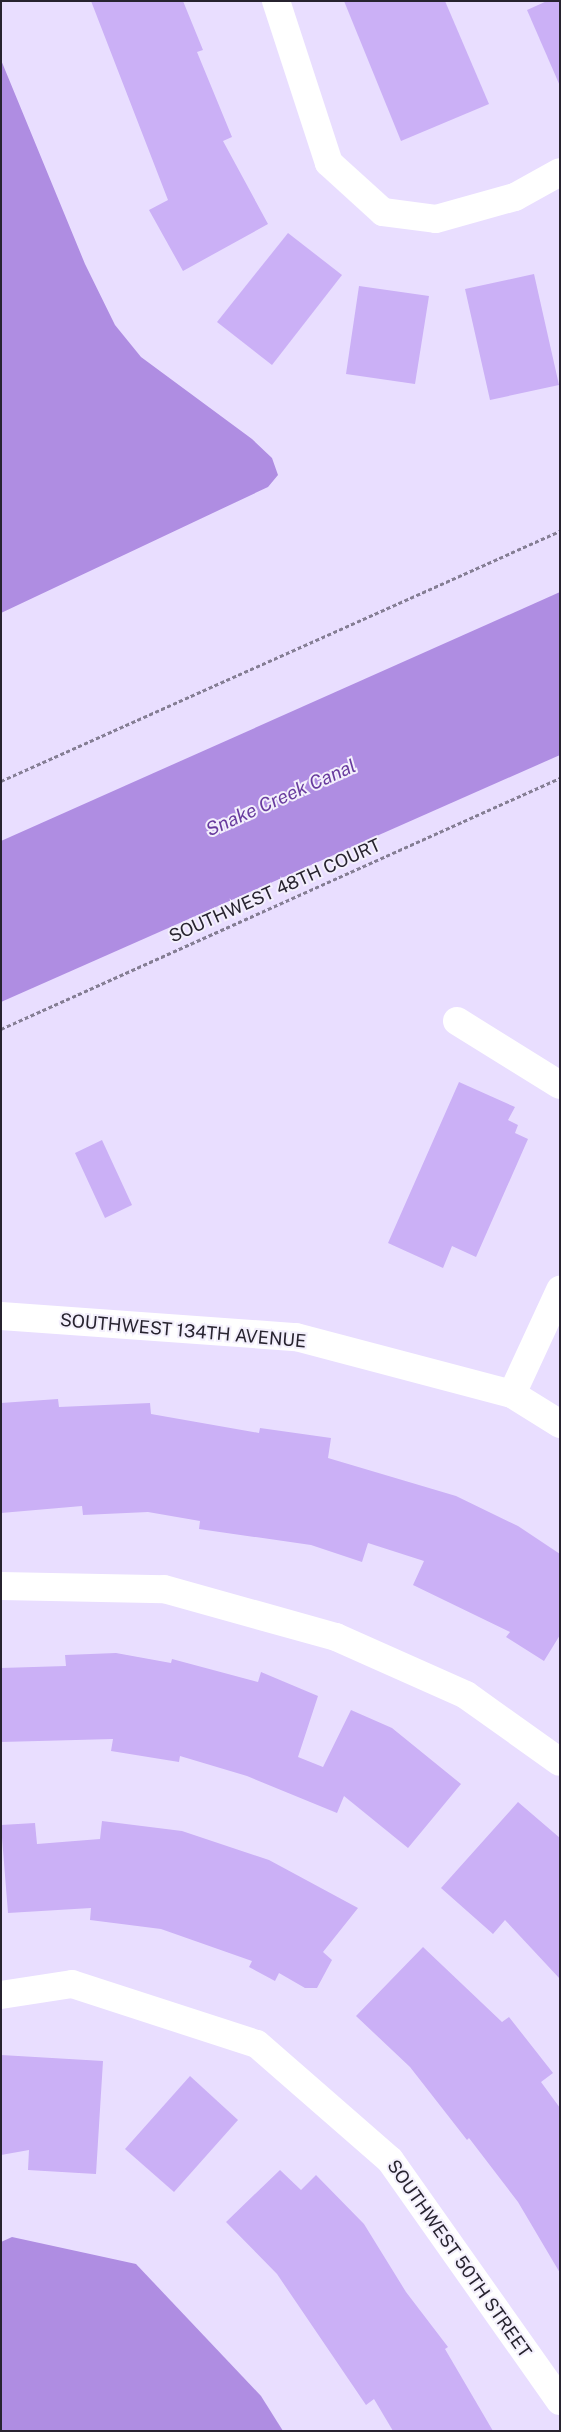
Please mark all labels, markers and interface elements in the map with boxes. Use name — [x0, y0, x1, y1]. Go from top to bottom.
water label: Snake Creek Canal — [202, 755, 360, 841]
street label: SOUTHWEST 48TH COURT — [166, 834, 384, 948]
street label: SOUTHWEST 134TH AVENUE — [59, 1309, 307, 1353]
street label: SOUTHWEST 50TH STREET — [382, 2156, 536, 2362]

